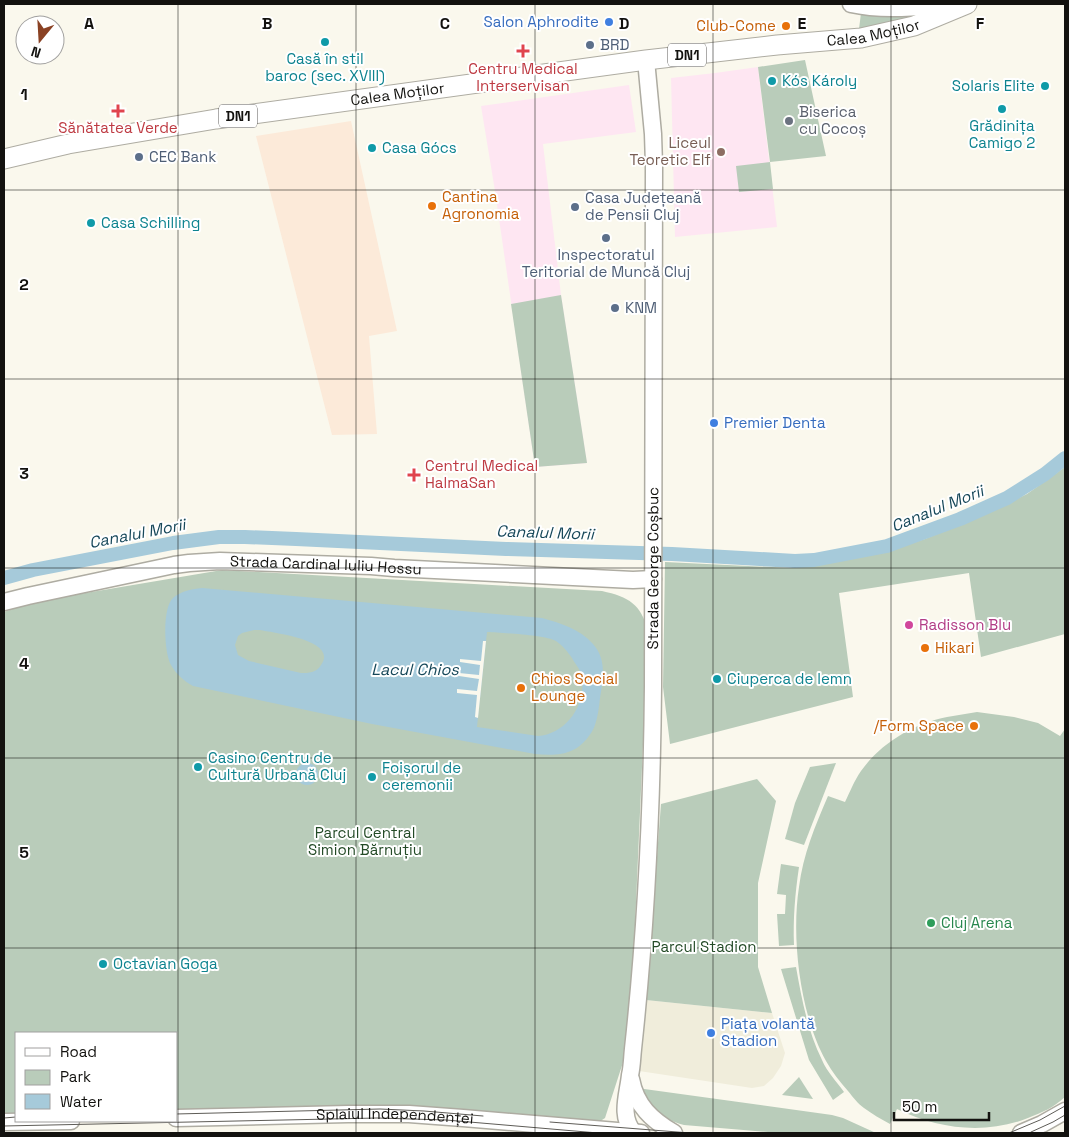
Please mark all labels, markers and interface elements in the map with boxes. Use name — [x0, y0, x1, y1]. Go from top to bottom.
place label: Salon Aphrodite — [484, 12, 599, 31]
text: A — [84, 13, 94, 34]
text: B — [262, 13, 272, 34]
text: C — [440, 13, 450, 34]
text: D — [619, 13, 629, 34]
text: E — [798, 13, 807, 34]
text: F — [976, 13, 985, 34]
street label: Calea Moților — [826, 14, 923, 50]
north arrow — [15, 15, 65, 65]
marker: Salon Aphrodite — [603, 16, 615, 28]
place label: Club-Come — [696, 16, 776, 35]
marker: Club-Come — [780, 20, 792, 32]
place label: BRD — [600, 35, 629, 54]
marker: Casă în stil baroc (sec. XVIII) — [319, 36, 331, 48]
marker: BRD — [584, 39, 596, 51]
text: N — [29, 42, 43, 62]
marker: Centru Medical Interservisan — [516, 44, 530, 58]
road number: DN1 — [668, 44, 706, 66]
place label: Casă în stil baroc (sec. XVIII) — [265, 49, 385, 86]
place label: Centru Medical Interservisan — [468, 59, 578, 95]
place label: Kós Károly — [782, 71, 857, 90]
marker: Kós Károly — [766, 75, 778, 87]
place label: Solaris Elite — [952, 76, 1035, 95]
street label: Calea Moților — [349, 78, 446, 109]
marker: Solaris Elite — [1039, 80, 1051, 92]
text: 1 — [20, 84, 28, 105]
place label: Biserica cu Cocoș — [799, 102, 866, 138]
marker: Grădinița Camigo 2 — [996, 103, 1008, 115]
road number: DN1 — [219, 104, 257, 128]
marker: Sănătatea Verde — [112, 105, 124, 117]
marker: Biserica cu Cocoș — [783, 115, 795, 127]
place label: Grădinița Camigo 2 — [969, 116, 1035, 152]
place label: Sănătatea Verde — [58, 118, 178, 137]
place label: Liceul Teoretic Elf — [629, 133, 711, 169]
place label: Casa Gócs — [382, 138, 457, 157]
marker: Casa Gócs — [366, 142, 378, 154]
marker: Liceul Teoretic Elf — [715, 146, 727, 158]
place label: CEC Bank — [149, 147, 216, 166]
marker: CEC Bank — [133, 151, 145, 163]
place label: Cantina Agronomia — [442, 187, 520, 223]
place label: Casa Județeană de Pensii Cluj — [585, 188, 702, 224]
marker: Cantina Agronomia — [426, 200, 438, 212]
marker: Casa Județeană de Pensii Cluj — [569, 201, 581, 213]
place label: Casa Schilling — [101, 213, 200, 232]
marker: Casa Schilling — [85, 217, 97, 229]
marker: Inspectoratul Teritorial de Muncă Cluj — [600, 232, 612, 244]
place label: Inspectoratul Teritorial de Muncă Cluj — [522, 245, 690, 281]
text: 2 — [19, 274, 29, 295]
place label: KNM — [625, 298, 657, 317]
marker: KNM — [609, 302, 621, 314]
place label: Premier Denta — [724, 413, 826, 432]
marker: Premier Denta — [708, 417, 720, 429]
place label: Centrul Medical HalmaSan — [425, 456, 538, 492]
text: 3 — [19, 463, 29, 484]
marker: Centrul Medical HalmaSan — [407, 468, 421, 482]
water label: Canalul Morii — [888, 480, 988, 537]
street label: Strada George Coșbuc — [643, 487, 662, 650]
water label: Canalul Morii — [87, 513, 189, 553]
water label: Canalul Morii — [496, 520, 596, 545]
street label: Strada Cardinal Iuliu Hossu — [230, 551, 422, 578]
place label: Radisson Blu — [919, 615, 1011, 634]
marker: Radisson Blu — [903, 619, 915, 631]
place label: Hikari — [935, 638, 974, 657]
marker: Hikari — [919, 642, 931, 654]
text: 4 — [19, 653, 29, 674]
water label: Lacul Chios — [371, 659, 459, 680]
place label: Chios Social Lounge — [531, 669, 618, 705]
place label: Ciuperca de lemn — [727, 669, 852, 688]
marker: Ciuperca de lemn — [711, 673, 723, 685]
marker: Chios Social Lounge — [515, 682, 527, 694]
place label: /Form Space — [874, 716, 964, 735]
marker: /Form Space — [968, 720, 980, 732]
place label: Casino Centru de Cultură Urbană Cluj — [208, 748, 346, 784]
place label: Foișorul de ceremonii — [382, 758, 461, 794]
marker: Casino Centru de Cultură Urbană Cluj — [192, 761, 204, 773]
marker: Foișorul de ceremonii — [366, 771, 378, 783]
park label: Parcul Central Simion Bărnuțiu — [308, 823, 422, 859]
text: 5 — [19, 842, 29, 863]
place label: Cluj Arena — [941, 913, 1013, 932]
marker: Cluj Arena — [925, 917, 937, 929]
park label: Parcul Stadion — [652, 937, 756, 956]
place label: Octavian Goga — [113, 954, 218, 973]
marker: Octavian Goga — [97, 958, 109, 970]
place label: Piața volantă Stadion — [721, 1014, 815, 1050]
marker: Piața volantă Stadion — [705, 1027, 717, 1039]
legend — [15, 1032, 178, 1122]
text: Road — [60, 1042, 97, 1061]
text: Park — [60, 1067, 91, 1086]
scale bar — [894, 1090, 989, 1122]
text: Water — [60, 1092, 103, 1111]
text: 50 m — [902, 1097, 937, 1116]
street label: Splaiul Independenței — [316, 1104, 474, 1128]

